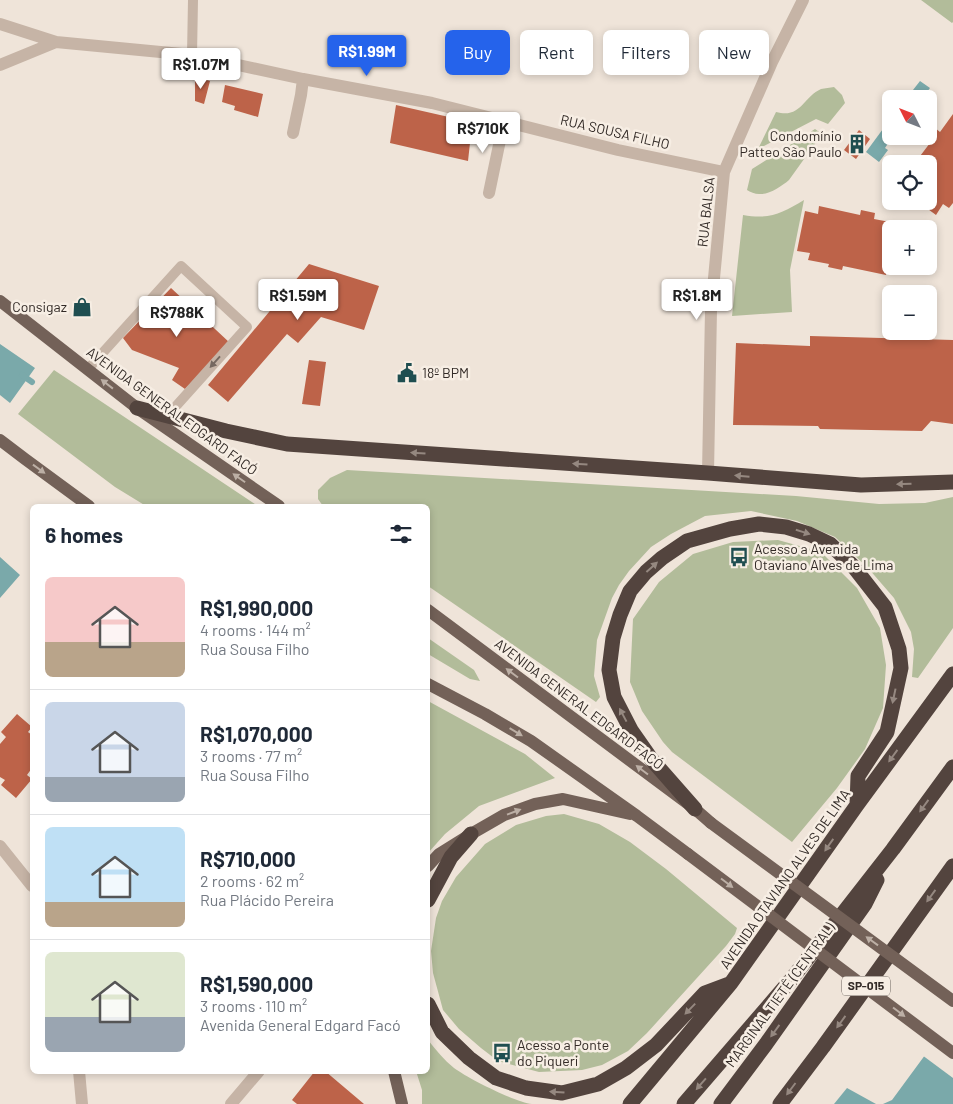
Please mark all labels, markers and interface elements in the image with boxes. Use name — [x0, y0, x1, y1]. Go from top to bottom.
chip: Buy — [445, 30, 510, 75]
chip: Rent — [520, 30, 593, 75]
chip: Filters — [603, 30, 689, 75]
chip: New — [699, 30, 769, 75]
pin: R$1.99M — [321, 34, 413, 77]
text: R$1.99M — [338, 41, 396, 60]
pin: R$1.07M — [155, 48, 247, 90]
text: R$1.07M — [172, 54, 230, 73]
north arrow — [882, 90, 938, 145]
map controls — [882, 90, 937, 340]
street label: RUA SOUSA FILHO — [559, 111, 671, 152]
pin: R$710K — [442, 112, 524, 154]
text: R$710K — [457, 118, 509, 137]
place label: Condomínio Patteo São Paulo — [739, 127, 842, 160]
building icon: Condomínio Patteo São Paulo — [846, 133, 868, 155]
button: locate — [882, 155, 937, 210]
street label: RUA BALSA — [693, 176, 718, 248]
button: + — [882, 220, 937, 275]
pin: R$1.59M — [252, 278, 344, 321]
pin: R$1.8M — [656, 278, 738, 321]
text: R$1.59M — [269, 285, 327, 304]
text: R$1.8M — [672, 285, 722, 304]
button: − — [882, 285, 937, 340]
shop icon: Consigaz — [71, 296, 93, 318]
pin: R$788K — [136, 296, 218, 338]
place label: Consigaz — [12, 298, 67, 315]
text: R$788K — [150, 302, 204, 321]
street label: AVENIDA GENERAL EDGARD FACÓ — [83, 343, 261, 478]
one-way arrow — [209, 356, 221, 368]
public building icon: 18º BPM — [396, 362, 418, 384]
place label: 18º BPM — [422, 364, 469, 381]
one-way arrow — [101, 379, 114, 390]
one-way arrow — [410, 449, 426, 457]
one-way arrow — [572, 460, 588, 468]
one-way arrow — [32, 464, 45, 475]
one-way arrow — [734, 472, 750, 480]
one-way arrow — [233, 474, 246, 483]
one-way arrow — [896, 480, 912, 488]
icon: filters — [387, 520, 415, 548]
text: 6 homes — [45, 522, 123, 547]
one-way arrow — [795, 529, 810, 536]
place label: Acesso a Avenida Otaviano Alves de Lima — [754, 540, 893, 573]
bus stop icon: Acesso a Avenida Otaviano Alves de Lima — [728, 546, 750, 568]
one-way arrow — [645, 561, 657, 573]
text: R$1,990,000 — [200, 595, 313, 620]
icon: home — [85, 597, 145, 657]
text: 4 rooms · 144 m² — [200, 620, 311, 639]
street label: AVENIDA GENERAL EDGARD FACÓ — [491, 634, 667, 773]
text: Rua Sousa Filho — [200, 639, 310, 658]
one-way arrow — [506, 667, 519, 678]
one-way arrow — [890, 689, 898, 704]
one-way arrow — [619, 708, 627, 722]
text: R$1,070,000 — [200, 721, 313, 746]
icon: home — [85, 722, 145, 782]
one-way arrow — [510, 728, 523, 737]
text: 3 rooms · 77 m² — [200, 746, 302, 765]
one-way arrow — [888, 749, 898, 763]
one-way arrow — [636, 764, 649, 775]
text: Rua Sousa Filho — [200, 765, 310, 784]
street label: AVENIDA OTAVIANO ALVES DE LIMA — [716, 785, 854, 972]
one-way arrow — [919, 799, 929, 813]
one-way arrow — [507, 808, 522, 816]
one-way arrow — [824, 838, 834, 852]
text: R$710,000 — [200, 846, 296, 871]
icon: home — [85, 847, 145, 907]
text: 2 rooms · 62 m² — [200, 871, 304, 890]
one-way arrow — [720, 878, 734, 888]
one-way arrow — [926, 889, 937, 902]
text: Rua Plácido Pereira — [200, 890, 334, 909]
street label: MARGINAL TIETÊ (CENTRAL) — [721, 919, 838, 1070]
one-way arrow — [865, 936, 878, 946]
text: R$1,590,000 — [200, 971, 313, 996]
icon: home — [85, 972, 145, 1032]
road number: SP-015 — [842, 976, 890, 996]
text: 3 rooms · 110 m² — [200, 996, 307, 1015]
one-way arrow — [684, 1002, 696, 1014]
one-way arrow — [892, 1007, 905, 1018]
text: Avenida General Edgard Facó — [200, 1015, 401, 1034]
one-way arrow — [835, 1015, 846, 1028]
one-way arrow — [770, 1024, 780, 1038]
place label: Acesso a Ponte do Piqueri — [517, 1036, 609, 1069]
bus stop icon: Acesso a Ponte do Piqueri — [491, 1042, 513, 1064]
one-way arrow — [696, 1077, 707, 1090]
one-way arrow — [785, 1082, 796, 1095]
one-way arrow — [548, 1087, 564, 1095]

